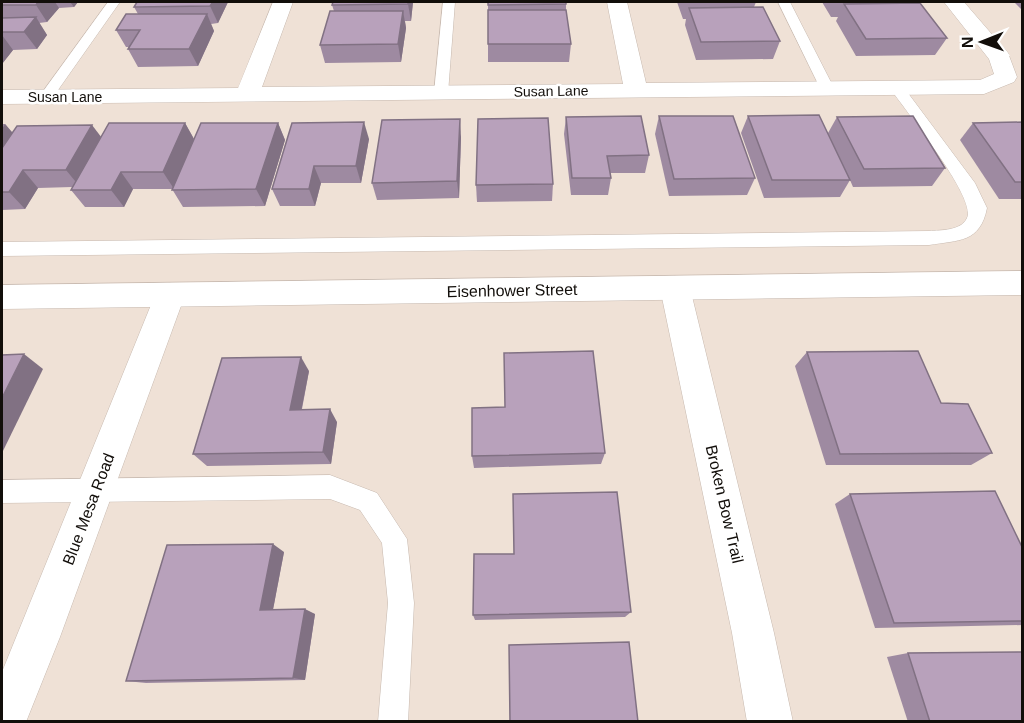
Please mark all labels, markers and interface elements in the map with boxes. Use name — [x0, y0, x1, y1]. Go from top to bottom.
north arrow — [952, 12, 1012, 72]
text: N — [959, 36, 976, 48]
street label: Susan Lane — [513, 82, 589, 100]
street label: Susan Lane — [28, 89, 103, 105]
street label: Eisenhower Street — [447, 281, 578, 300]
street label: Broken Bow Trail — [703, 443, 746, 565]
street label: Blue Mesa Road — [59, 451, 118, 567]

